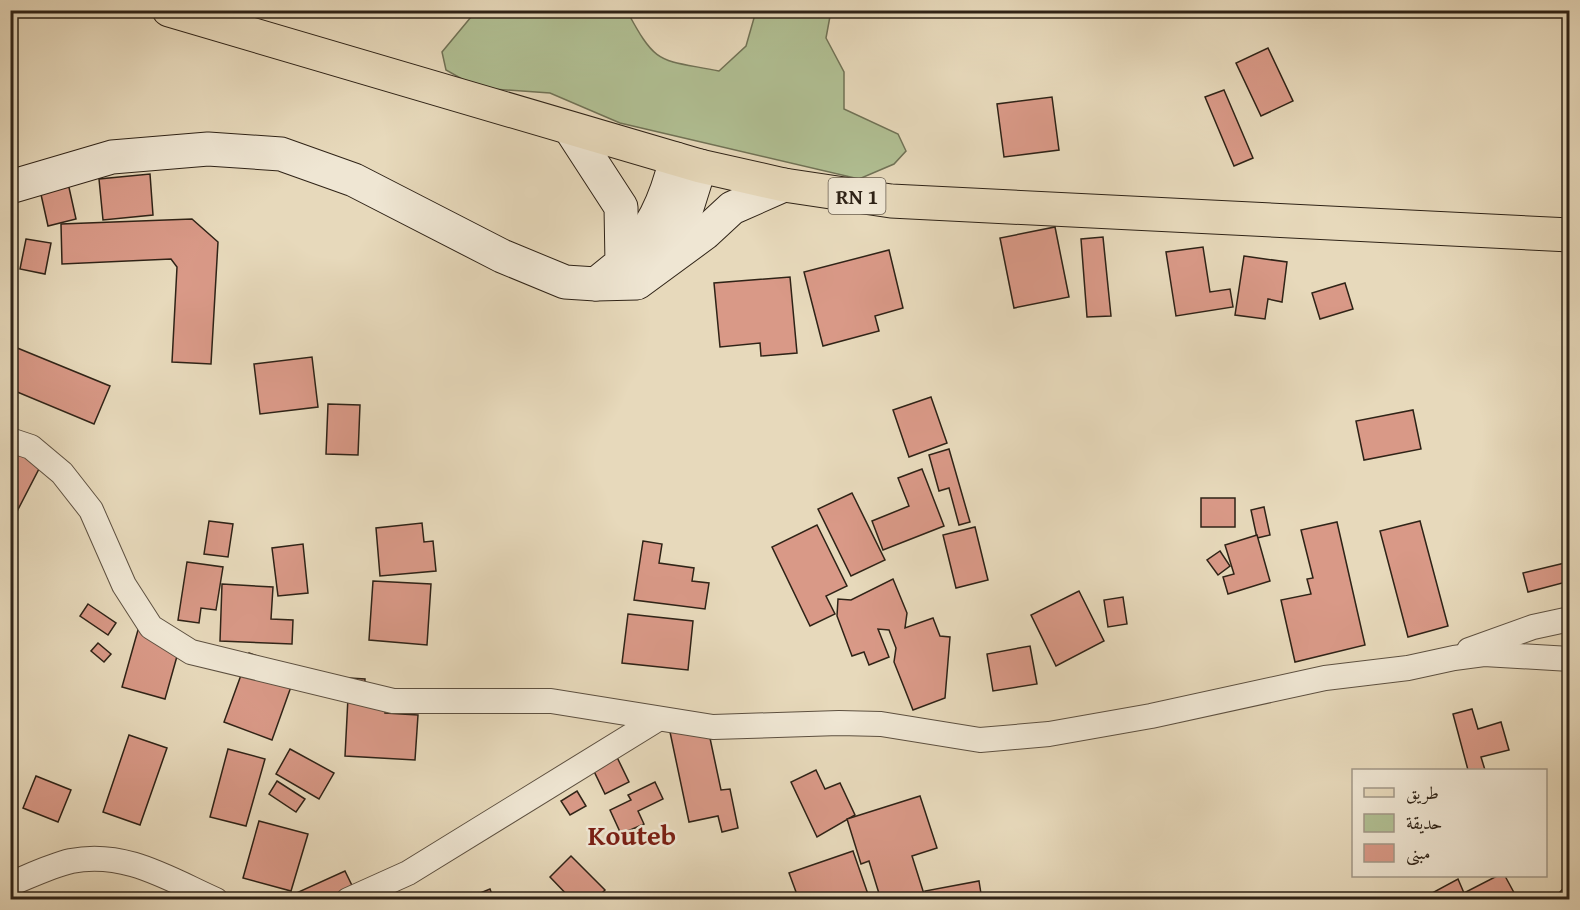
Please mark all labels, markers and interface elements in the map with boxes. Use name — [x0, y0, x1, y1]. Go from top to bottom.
road number: RN 1 — [828, 178, 886, 214]
legend — [1352, 769, 1547, 877]
text: طريق — [1406, 779, 1439, 806]
text: حديقة — [1406, 809, 1442, 836]
district label: Kouteb — [588, 814, 676, 855]
text: مبنى — [1406, 839, 1431, 866]

